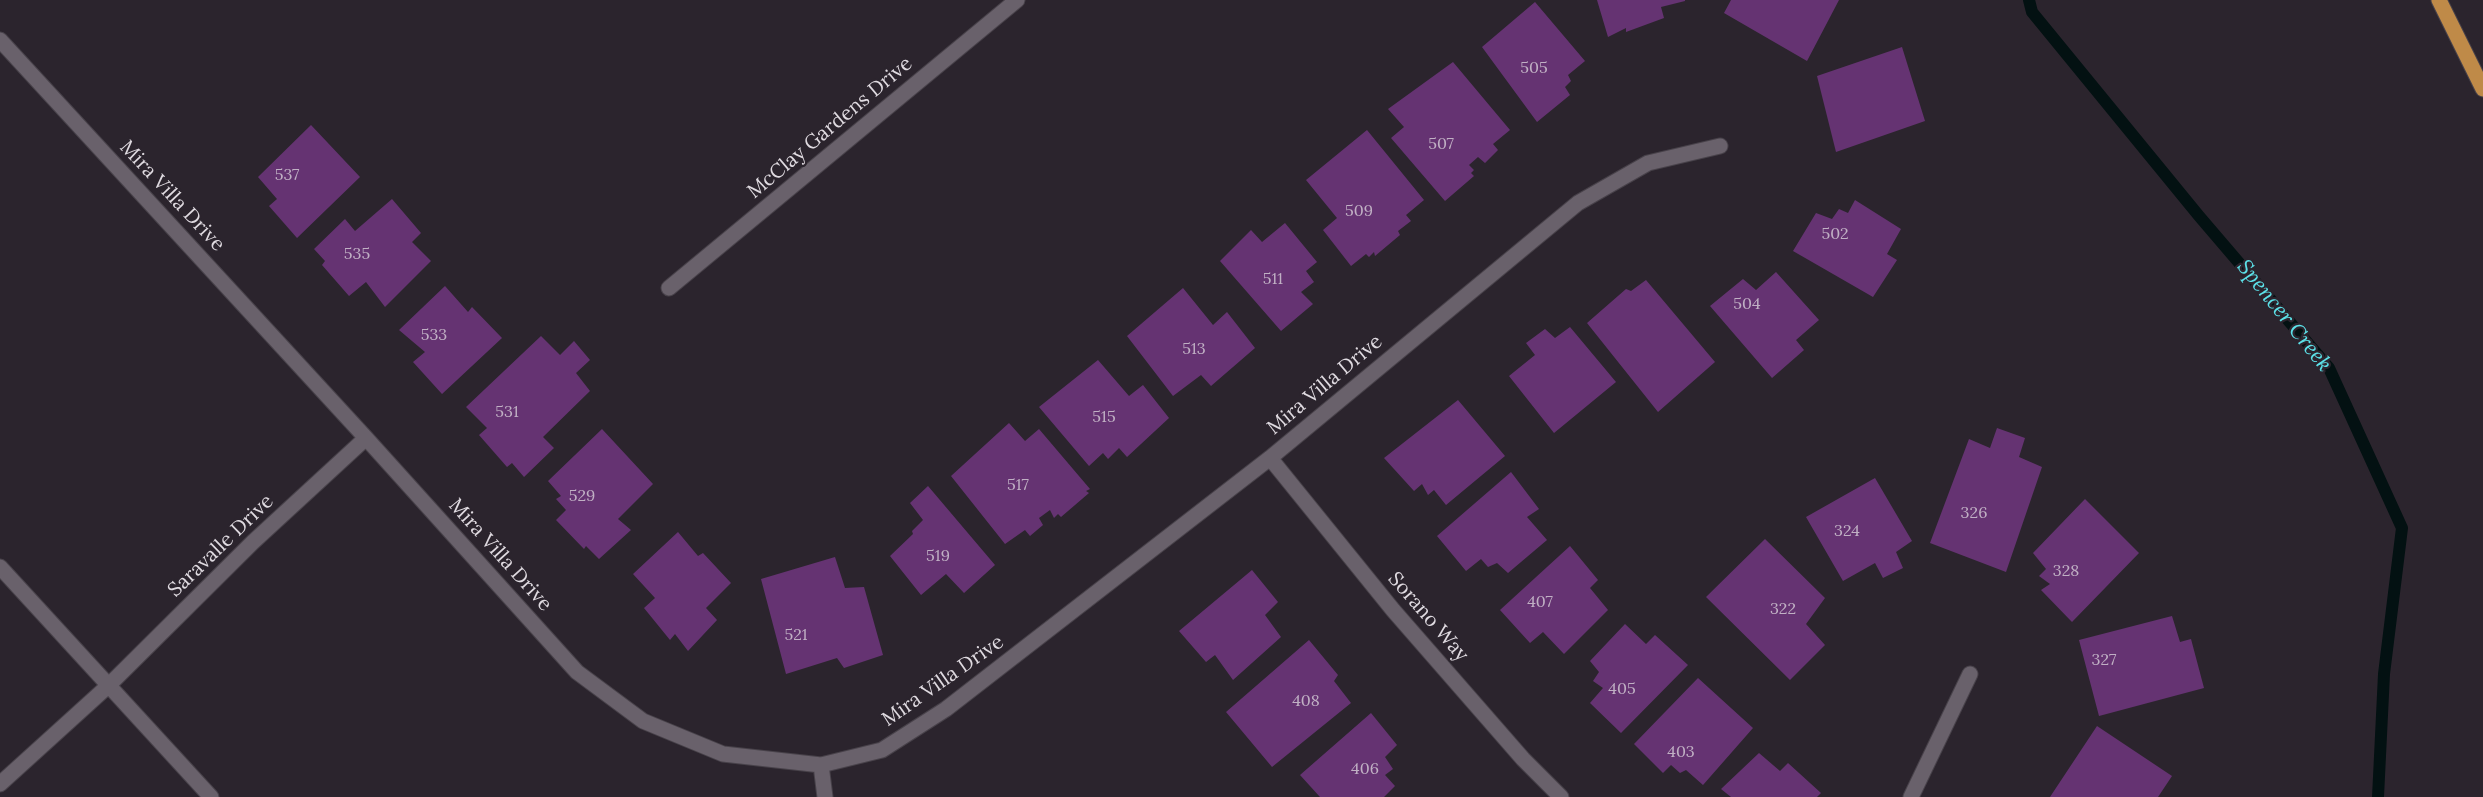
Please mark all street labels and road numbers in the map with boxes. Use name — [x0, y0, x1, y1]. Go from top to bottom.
street label: McClay Gardens Drive — [743, 52, 917, 204]
street label: Mira Villa Drive — [114, 136, 230, 256]
street label: Mira Villa Drive — [1263, 330, 1387, 440]
street label: Saravalle Drive — [163, 490, 279, 602]
street label: Mira Villa Drive — [443, 494, 557, 616]
street label: Sorano Way — [1383, 567, 1473, 667]
street label: Mira Villa Drive — [878, 630, 1008, 732]

